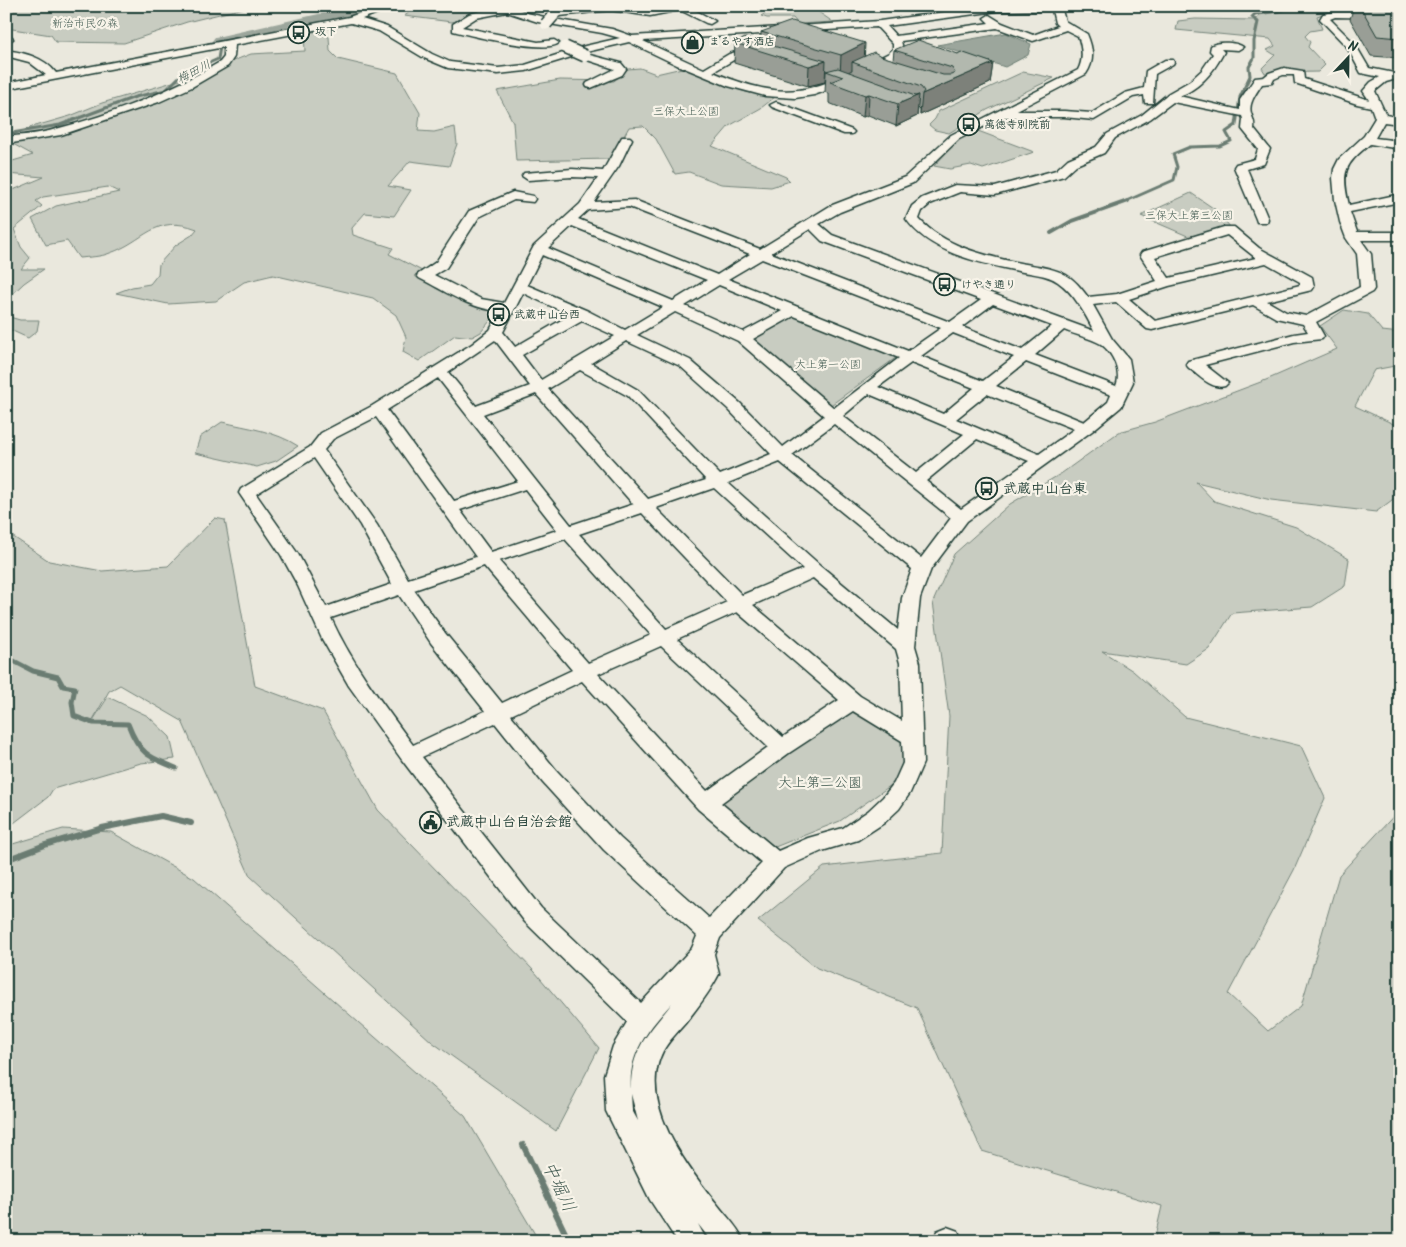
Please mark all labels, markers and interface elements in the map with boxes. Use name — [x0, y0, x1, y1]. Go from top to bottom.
park label: 新治市民の森 — [52, 15, 118, 33]
bus stop icon: 坂下 — [287, 20, 311, 44]
place label: 坂下 — [315, 23, 337, 41]
shop icon: まるやす酒店 — [681, 30, 705, 54]
north arrow — [1324, 32, 1374, 82]
place label: まるやす酒店 — [709, 33, 775, 51]
text: N — [1344, 35, 1361, 59]
water label: 梅田川 — [174, 55, 214, 89]
park label: 三保大上公園 — [653, 103, 719, 121]
bus stop icon: 萬徳寺別院前 — [956, 113, 980, 137]
place label: 萬徳寺別院前 — [984, 116, 1050, 134]
park label: 三保大上第三公園 — [1145, 207, 1233, 225]
bus stop icon: けやき通り — [933, 273, 957, 297]
place label: けやき通り — [961, 276, 1016, 294]
bus stop icon: 武蔵中山台西 — [486, 303, 510, 327]
place label: 武蔵中山台西 — [514, 306, 580, 324]
park label: 大上第一公園 — [795, 356, 861, 374]
bus stop icon: 武蔵中山台東 — [975, 477, 999, 501]
place label: 武蔵中山台東 — [1003, 478, 1087, 500]
park label: 大上第二公園 — [778, 772, 862, 794]
public building icon: 武蔵中山台自治会館 — [418, 810, 442, 834]
place label: 武蔵中山台自治会館 — [446, 811, 572, 833]
water label: 中堀川 — [533, 1156, 583, 1218]

